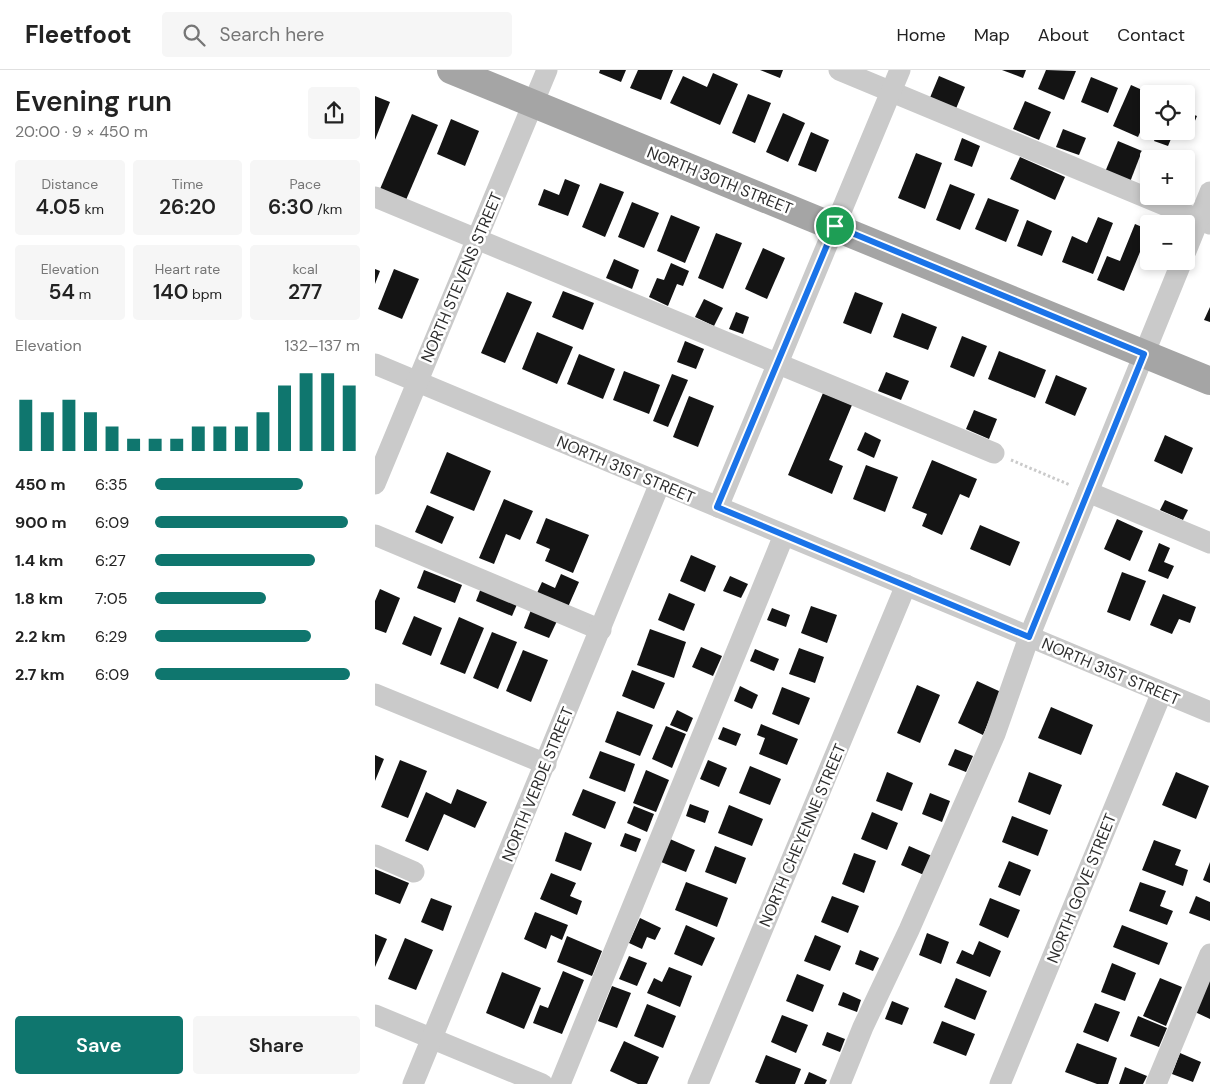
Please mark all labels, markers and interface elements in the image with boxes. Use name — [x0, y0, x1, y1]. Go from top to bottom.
search box — [162, 12, 512, 57]
text: Fleetfoot — [25, 19, 132, 50]
icon: search — [180, 21, 208, 49]
text: Search here — [220, 22, 324, 47]
text: Home — [896, 23, 946, 47]
text: Map — [974, 23, 1010, 47]
text: About — [1038, 23, 1089, 47]
text: Contact — [1117, 23, 1185, 47]
text: Evening run — [15, 83, 172, 120]
map controls — [1140, 85, 1195, 270]
button: locate — [1140, 85, 1195, 140]
button: share — [308, 87, 360, 139]
text: 20:00 · 9 × 450 m — [15, 121, 148, 142]
street label: NORTH 30TH STREET — [644, 142, 796, 219]
button: + — [1140, 150, 1195, 205]
text: Distance — [41, 175, 98, 193]
text: Time — [172, 175, 203, 193]
text: Pace — [289, 175, 321, 193]
street label: NORTH STEVENS STREET — [416, 189, 507, 366]
text: 4.05 — [36, 193, 81, 221]
text: 26:20 — [159, 193, 216, 221]
text: 6:30 — [268, 193, 314, 221]
text: km — [81, 200, 104, 218]
text: /km — [314, 200, 342, 218]
pin — [814, 205, 856, 247]
icon: arrive — [821, 212, 849, 240]
button: − — [1140, 215, 1195, 270]
text: Elevation — [41, 260, 99, 278]
text: Heart rate — [155, 260, 220, 278]
text: kcal — [293, 260, 318, 278]
text: 54 — [49, 278, 75, 306]
text: 140 — [153, 278, 188, 306]
text: 277 — [288, 278, 322, 306]
text: m — [75, 285, 91, 303]
text: bpm — [188, 285, 222, 303]
text: Elevation — [15, 335, 82, 356]
text: 132–137 m — [284, 335, 360, 356]
street label: NORTH 31ST STREET — [554, 431, 698, 508]
text: 450 m — [15, 474, 65, 495]
text: 6:35 — [95, 474, 128, 495]
text: 900 m — [15, 512, 67, 533]
text: 6:09 — [95, 512, 129, 533]
text: 1.4 km — [15, 550, 63, 571]
text: 6:27 — [95, 550, 126, 571]
text: 1.8 km — [15, 588, 63, 609]
text: 7:05 — [95, 588, 127, 609]
text: 2.2 km — [15, 626, 66, 647]
text: 6:29 — [95, 626, 127, 647]
street label: NORTH 31ST STREET — [1039, 633, 1183, 710]
text: 2.7 km — [15, 664, 64, 685]
text: 6:09 — [95, 664, 129, 685]
street label: NORTH VERDE STREET — [497, 704, 578, 865]
street label: NORTH CHEYENNE STREET — [754, 741, 851, 930]
street label: NORTH GOVE STREET — [1042, 810, 1121, 966]
button: Save — [15, 1016, 183, 1074]
button: Share — [193, 1016, 360, 1074]

